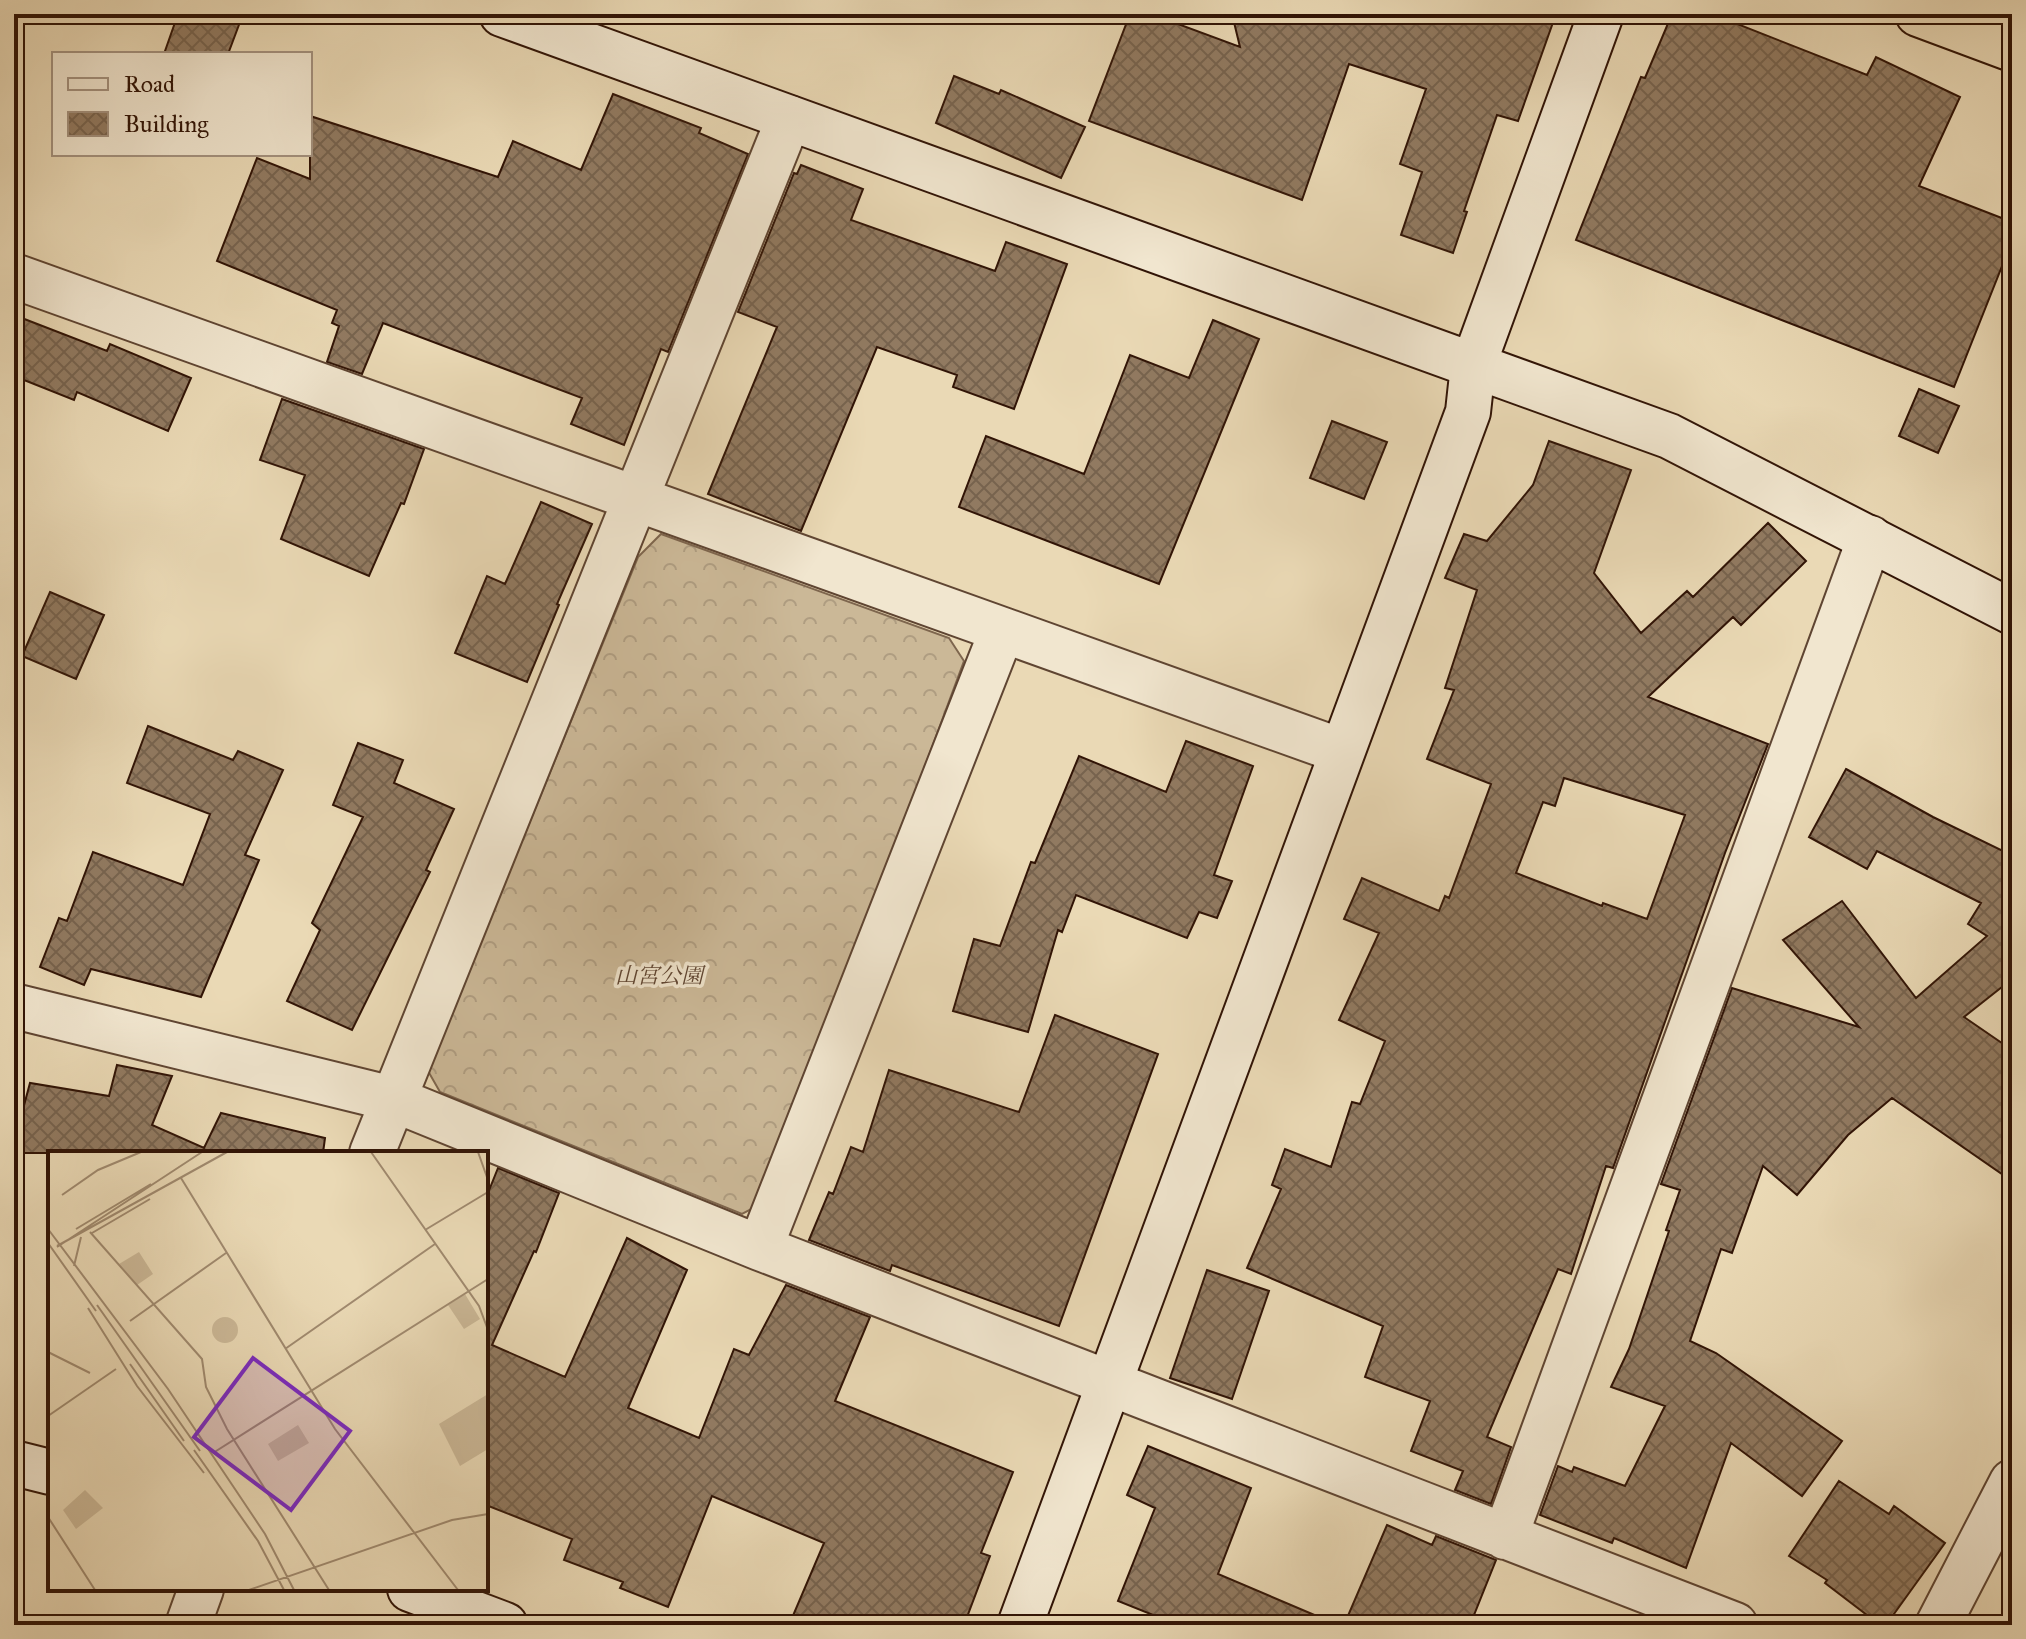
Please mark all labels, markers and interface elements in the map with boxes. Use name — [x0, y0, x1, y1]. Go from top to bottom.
legend — [52, 52, 312, 156]
text: Road — [124, 69, 175, 99]
text: Building — [124, 109, 209, 139]
park label: 山宮公園 — [615, 962, 706, 989]
inset map — [48, 1151, 488, 1591]

